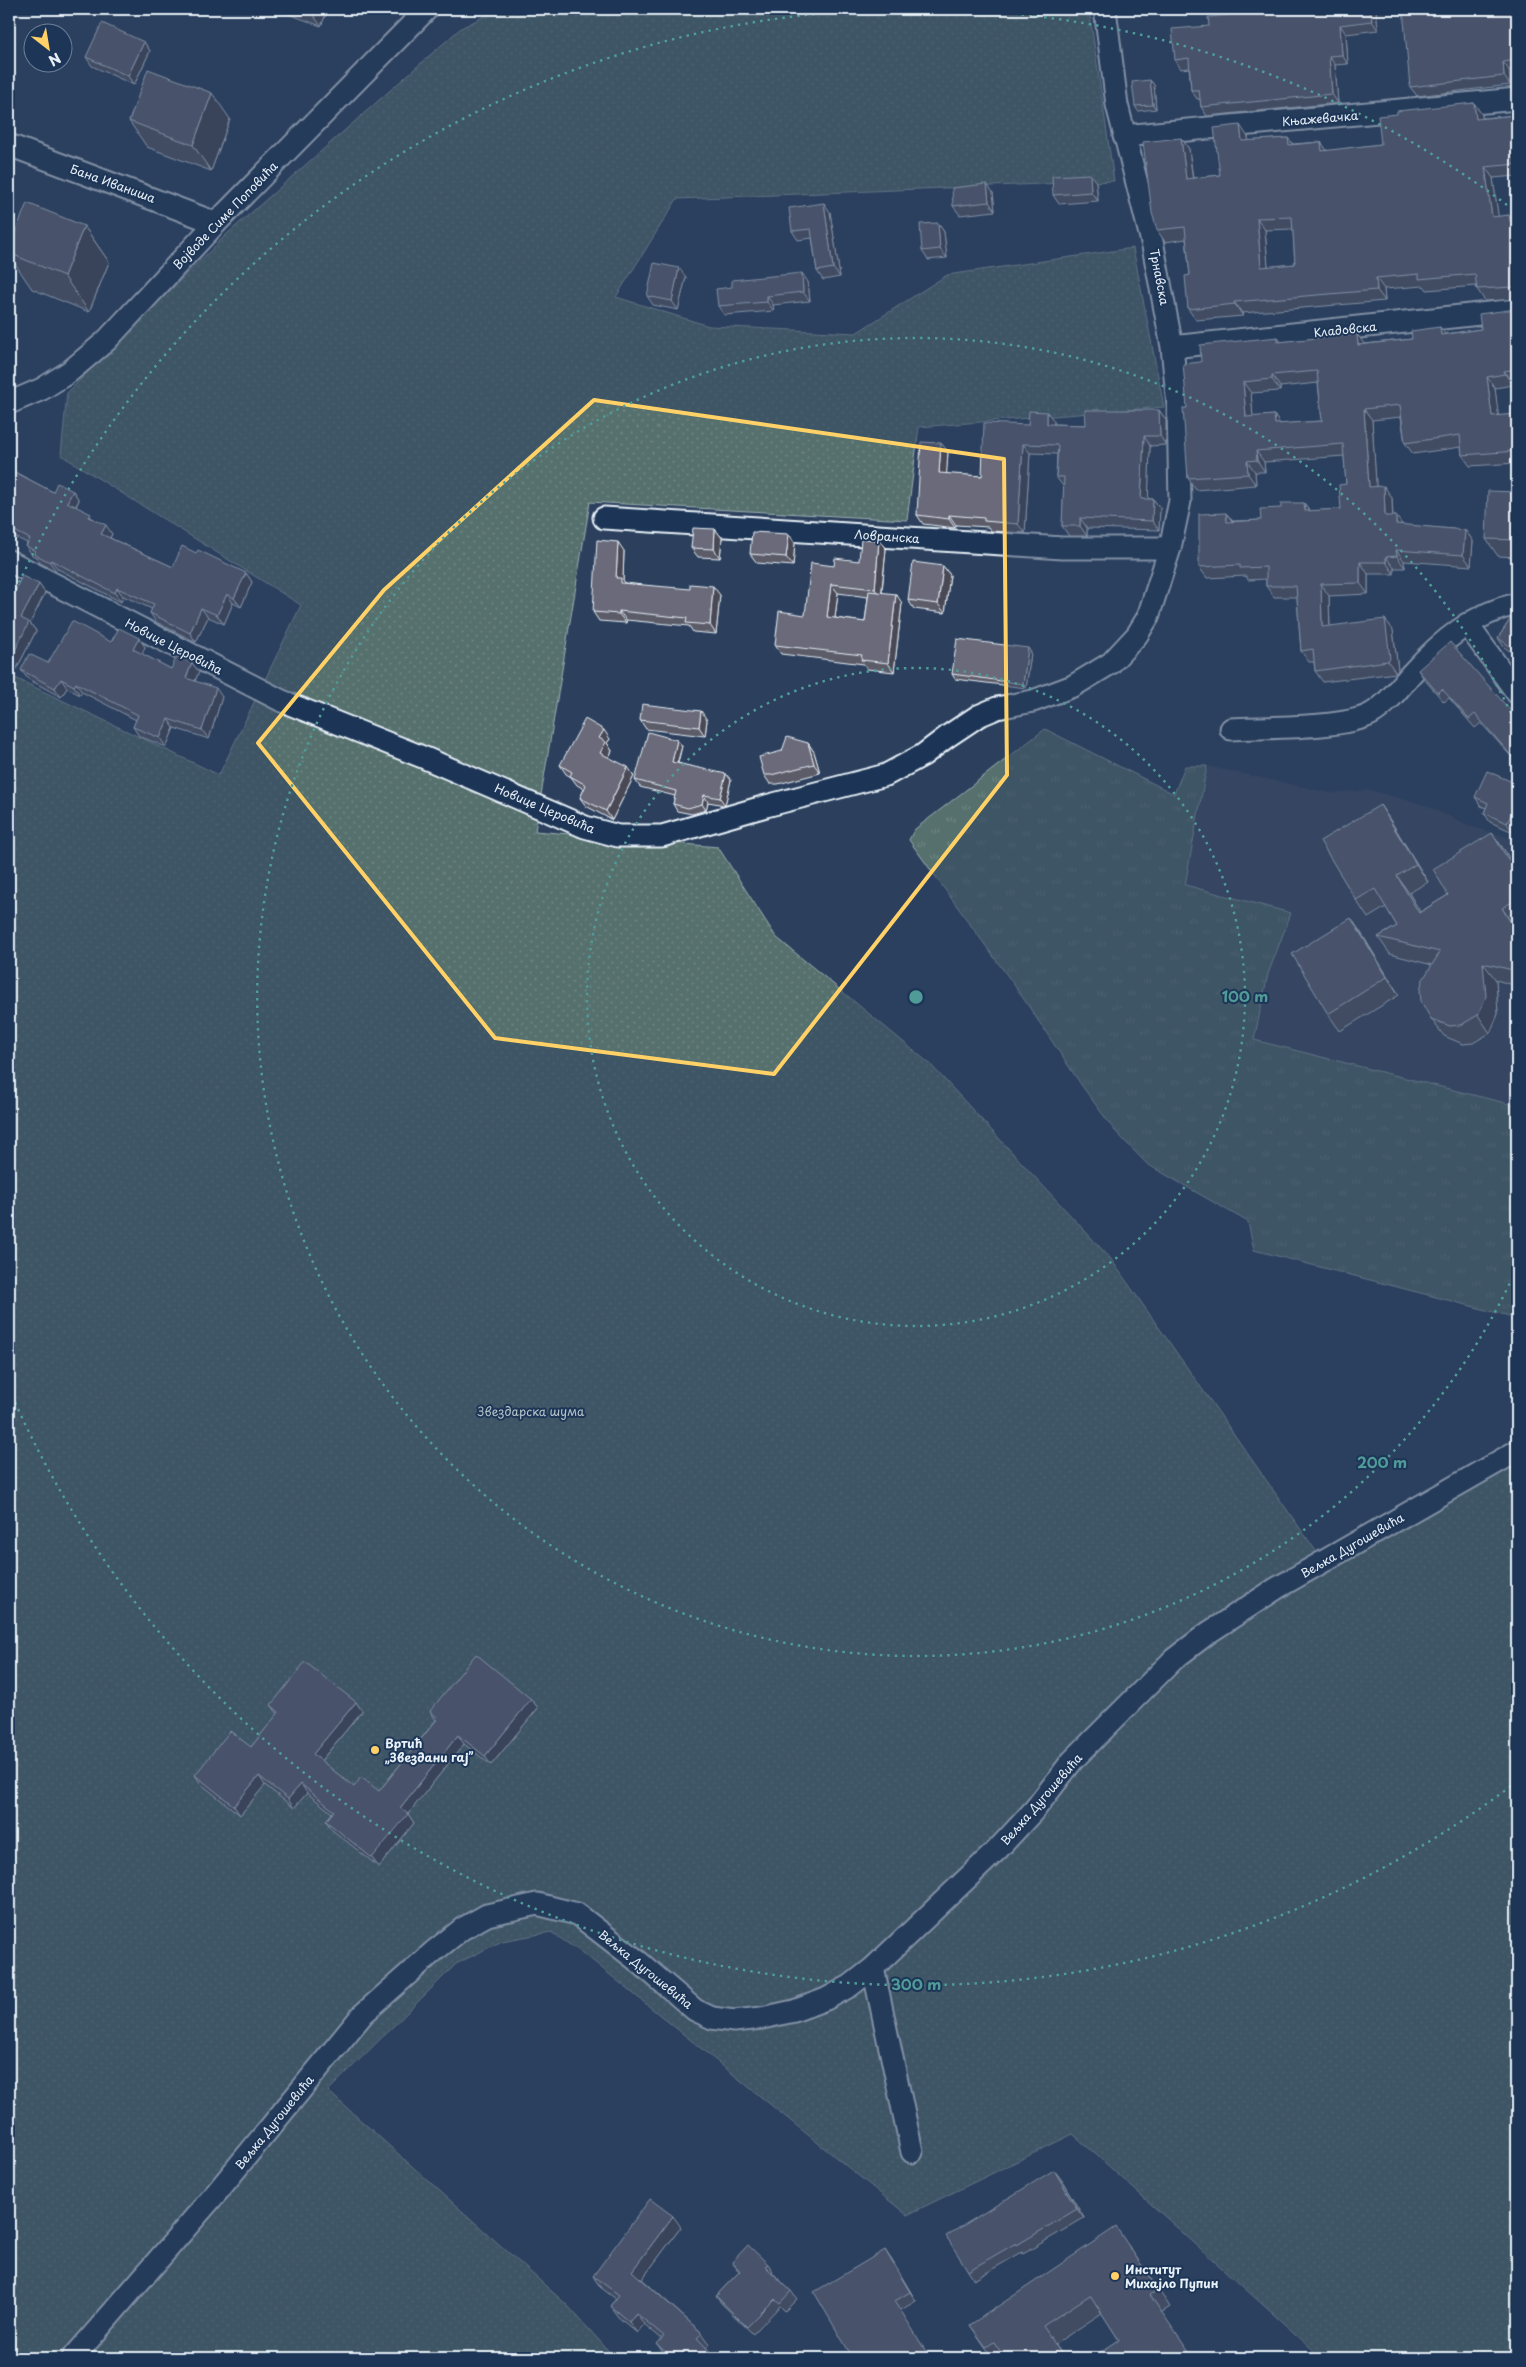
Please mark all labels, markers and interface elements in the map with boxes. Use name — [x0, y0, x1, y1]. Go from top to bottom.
north arrow — [22, 22, 72, 72]
text: N — [45, 48, 65, 71]
street label: Књажевачка — [1281, 106, 1359, 130]
street label: Војводе Симе Поповића — [169, 157, 282, 273]
street label: Бана Иваниша — [68, 159, 158, 207]
street label: Трнавска — [1146, 247, 1174, 307]
street label: Кладовска — [1313, 317, 1378, 341]
street label: Ловранска — [854, 525, 921, 547]
street label: Новице Церовића — [122, 614, 226, 679]
street label: Новице Церовића — [492, 779, 598, 837]
text: 100 m — [1222, 984, 1268, 1007]
centre of rings — [907, 988, 925, 1006]
park label: Звездарска шума — [478, 1402, 585, 1420]
text: 200 m — [1357, 1450, 1407, 1473]
street label: Вељка Дугошевића — [1297, 1508, 1407, 1582]
place label: Вртић „Звездани гај” — [385, 1734, 474, 1766]
marker: Вртић „Звездани гај” — [369, 1744, 381, 1756]
street label: Вељка Дугошевића — [996, 1749, 1086, 1849]
street label: Вељка Дугошевића — [595, 1925, 697, 2013]
text: 300 m — [891, 1972, 941, 1995]
street label: Вељка Дугошевића — [230, 2071, 318, 2173]
place label: Институт Михајло Пупин — [1125, 2260, 1219, 2292]
marker: Институт Михајло Пупин — [1109, 2270, 1121, 2282]

